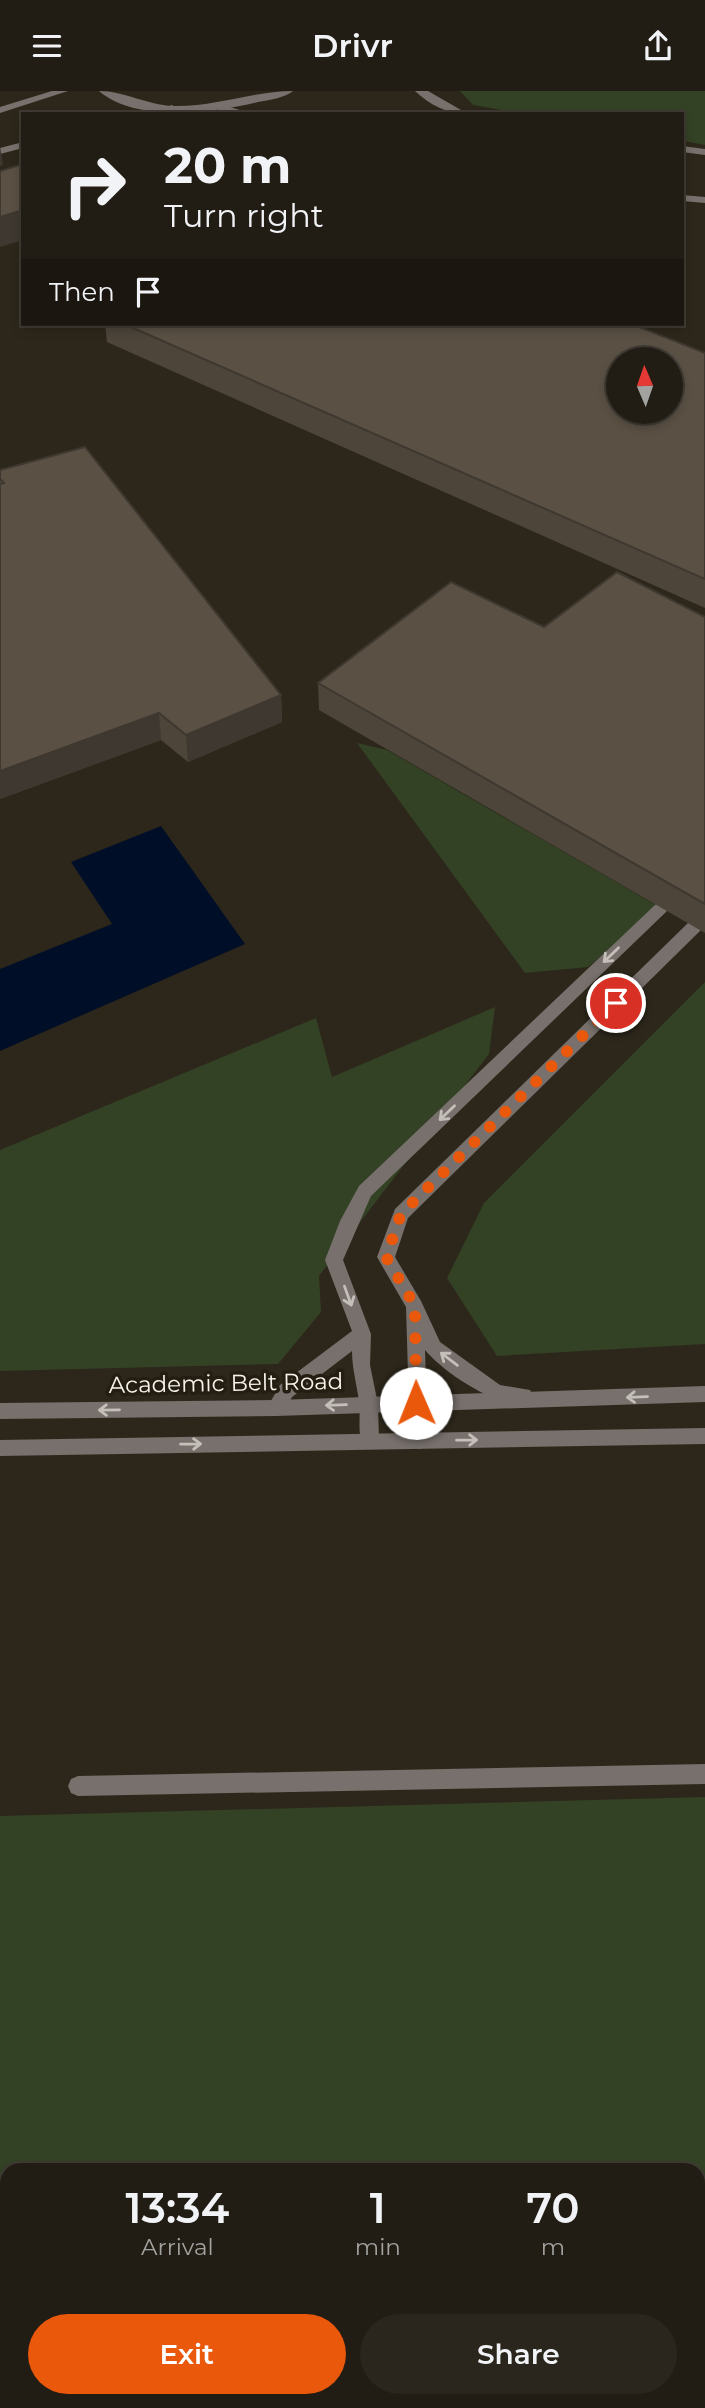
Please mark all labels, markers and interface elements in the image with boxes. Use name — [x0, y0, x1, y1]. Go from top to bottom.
text: Drivr — [312, 26, 393, 65]
icon: menu — [28, 27, 66, 65]
icon: share — [639, 27, 677, 65]
text: 20 m — [164, 136, 291, 195]
icon: right — [49, 140, 140, 231]
text: Turn right — [164, 196, 324, 235]
icon: arrive — [129, 273, 167, 311]
text: Then — [49, 276, 115, 308]
north arrow — [606, 347, 682, 423]
map controls — [606, 347, 683, 424]
one-way arrow — [603, 947, 620, 964]
pin — [586, 973, 646, 1033]
icon: arrive — [597, 984, 635, 1022]
one-way arrow — [439, 1104, 456, 1121]
one-way arrow — [342, 1284, 355, 1306]
one-way arrow — [440, 1352, 459, 1367]
position arrow — [379, 1366, 453, 1440]
street label: Academic Belt Road — [108, 1367, 344, 1399]
one-way arrow — [626, 1390, 649, 1403]
one-way arrow — [325, 1399, 348, 1412]
one-way arrow — [97, 1403, 120, 1417]
one-way arrow — [455, 1433, 478, 1447]
one-way arrow — [179, 1437, 202, 1451]
text: 13:34 — [126, 2182, 229, 2234]
text: 1 — [370, 2182, 386, 2234]
text: 70 — [526, 2182, 579, 2234]
text: Arrival — [141, 2233, 214, 2261]
text: min — [355, 2233, 401, 2261]
text: m — [541, 2233, 565, 2261]
button: Exit — [28, 2314, 346, 2394]
button: Share — [360, 2314, 677, 2394]

